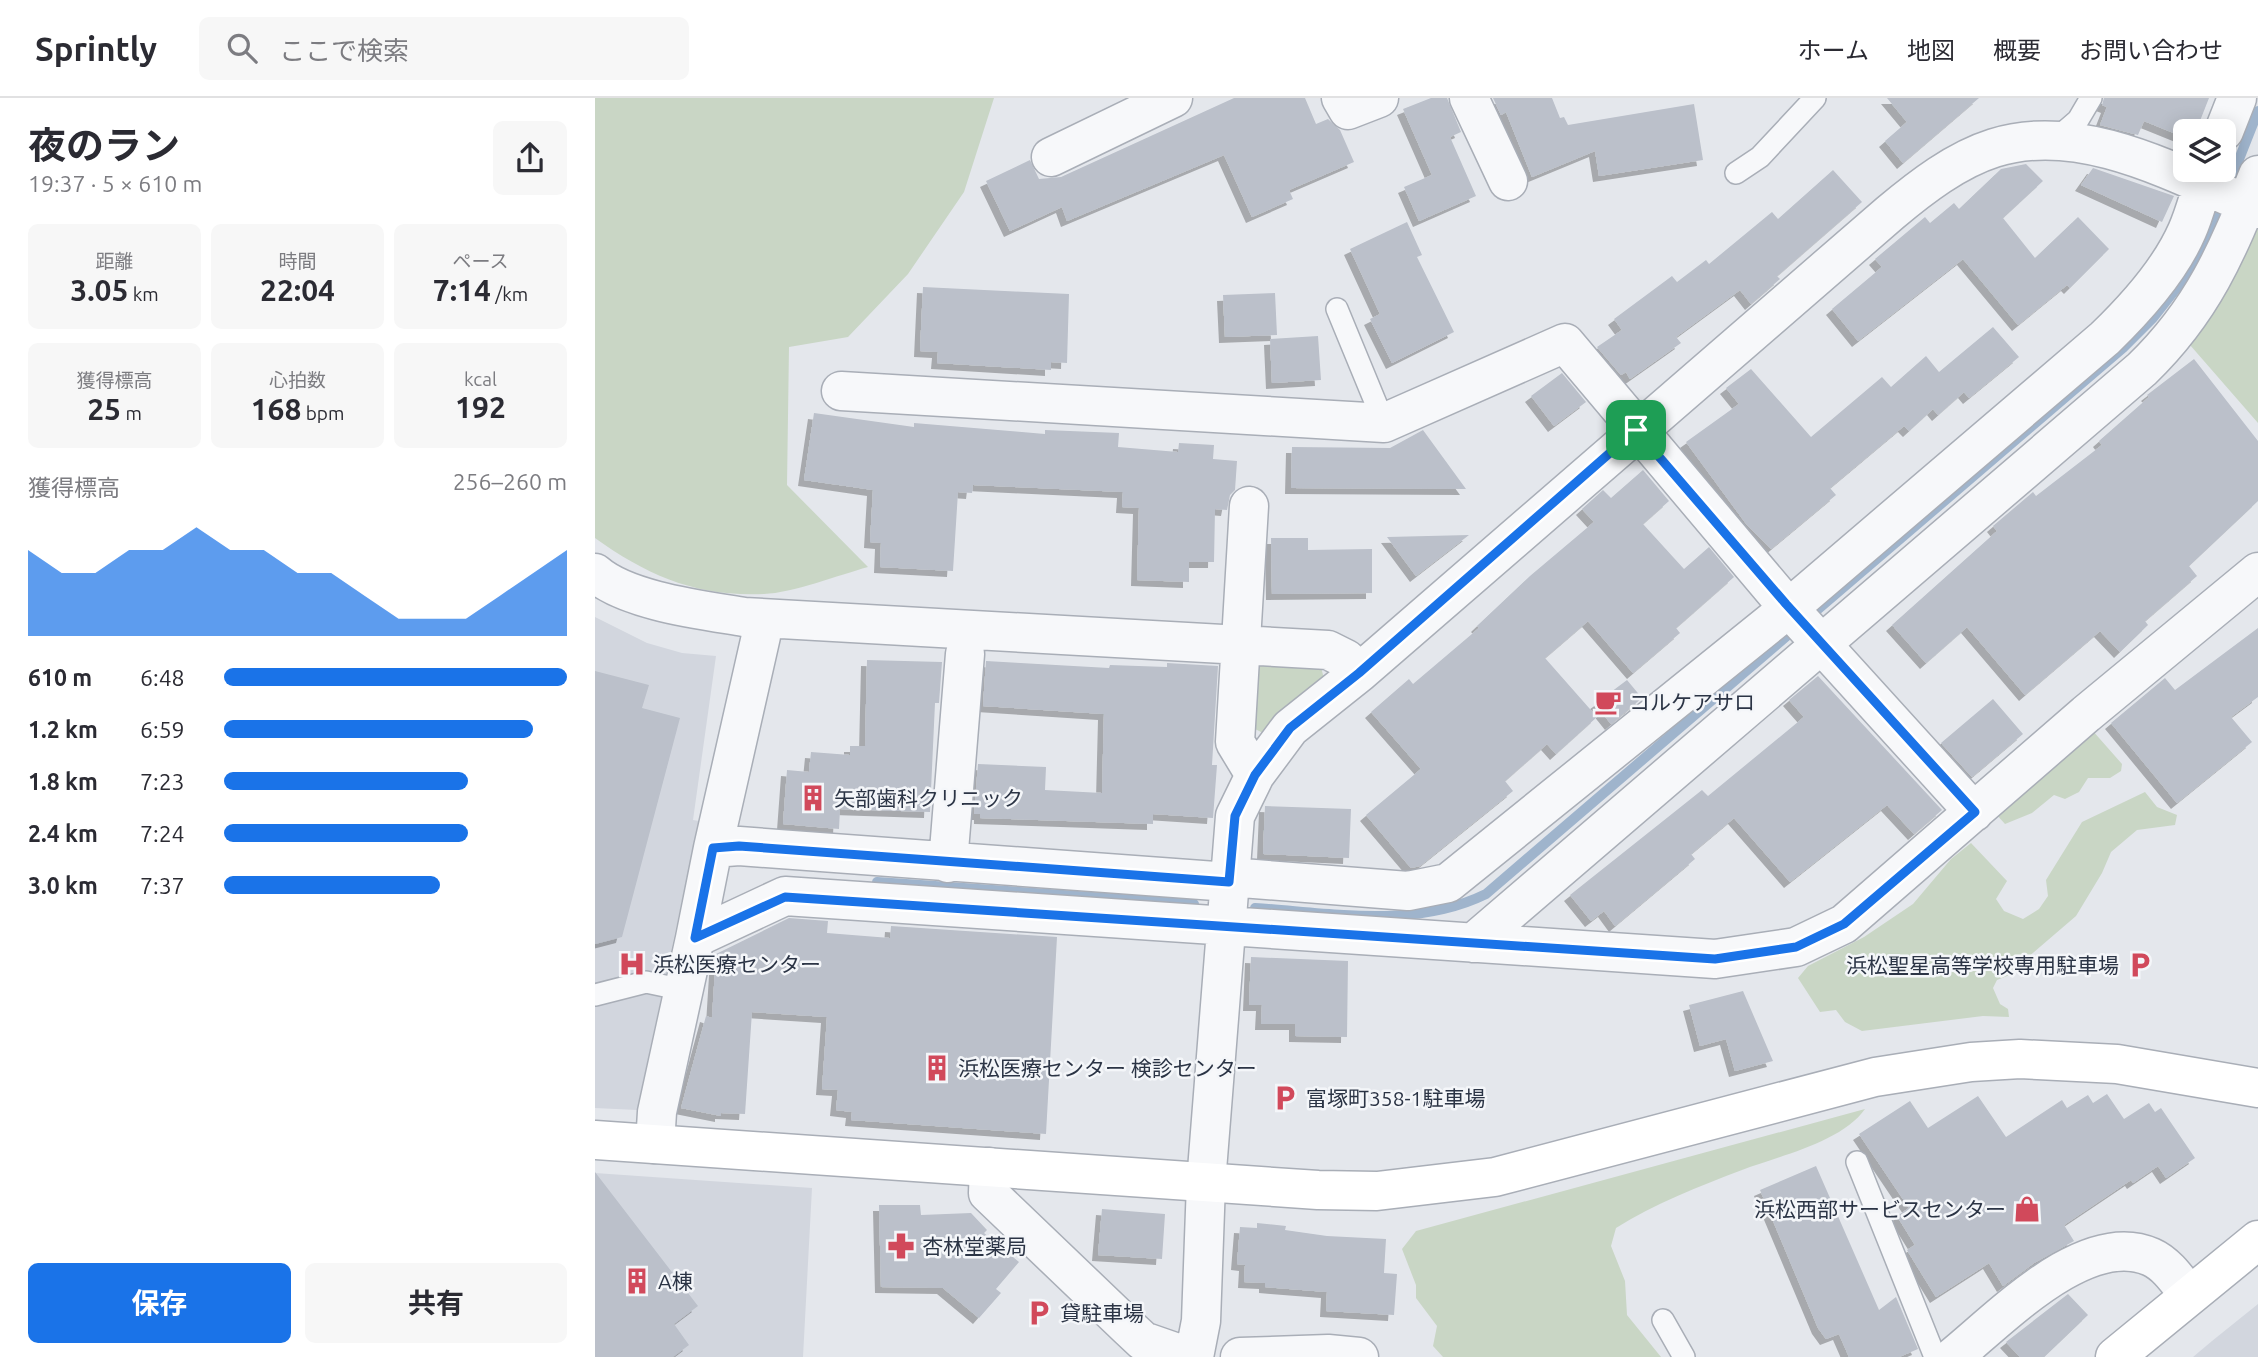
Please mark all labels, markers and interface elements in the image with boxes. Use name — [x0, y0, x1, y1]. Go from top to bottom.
search box — [199, 17, 689, 80]
icon: search — [223, 29, 261, 67]
text: Sprintly — [35, 30, 157, 67]
text: ここで検索 — [279, 36, 409, 65]
text: ホーム — [1798, 37, 1869, 64]
text: 地図 — [1907, 37, 1955, 64]
text: 概要 — [1993, 37, 2041, 64]
text: お問い合わせ — [2079, 37, 2223, 64]
map controls — [2173, 119, 2236, 182]
button: layers — [2173, 119, 2236, 182]
button: share — [493, 121, 567, 195]
text: 夜のラン — [28, 124, 180, 166]
text: 19:37 · 5 × 610 m — [28, 171, 202, 196]
text: 距離 — [95, 250, 134, 272]
text: 時間 — [278, 250, 317, 272]
text: ペース — [452, 250, 509, 272]
text: 3.05 — [70, 273, 128, 307]
text: 22:04 — [260, 273, 335, 307]
text: 7:14 — [433, 273, 491, 307]
text: km — [128, 283, 159, 305]
text: /km — [491, 283, 528, 305]
text: kcal — [464, 368, 497, 390]
text: 獲得標高 — [76, 369, 153, 391]
text: 心拍数 — [269, 369, 326, 391]
text: 192 — [455, 390, 506, 424]
text: 25 — [87, 392, 121, 426]
text: 168 — [251, 392, 301, 426]
pin — [1606, 400, 1666, 460]
text: m — [121, 402, 142, 424]
text: bpm — [301, 402, 344, 424]
icon: arrive — [1617, 411, 1655, 449]
text: 256–260 m — [453, 469, 567, 494]
text: 獲得標高 — [28, 475, 120, 500]
text: 610 m — [28, 665, 92, 690]
text: 6:48 — [140, 665, 185, 690]
cafe icon: コルケアサロ — [1593, 687, 1623, 717]
place label: コルケアサロ — [1629, 690, 1755, 714]
text: 1.2 km — [28, 717, 98, 742]
text: 6:59 — [140, 717, 185, 742]
text: 1.8 km — [28, 769, 98, 794]
text: 7:23 — [140, 769, 185, 794]
building icon: 矢部歯科クリニック — [798, 783, 828, 813]
place label: 矢部歯科クリニック — [834, 786, 1023, 810]
text: 2.4 km — [28, 821, 98, 846]
text: 7:24 — [140, 821, 185, 846]
text: 3.0 km — [28, 873, 98, 898]
text: 7:37 — [140, 873, 185, 898]
hospital icon: 浜松医療センター — [617, 949, 647, 979]
parking icon: 浜松聖星高等学校専用駐車場 — [2125, 950, 2155, 980]
place label: 浜松医療センター — [653, 952, 821, 976]
place label: 浜松聖星高等学校専用駐車場 — [1846, 953, 2119, 977]
building icon: 浜松医療センター 検診センター — [922, 1053, 952, 1083]
place label: 浜松医療センター 検診センター — [958, 1056, 1257, 1080]
parking icon: 富塚町358-1駐車場 — [1270, 1083, 1300, 1113]
place label: 富塚町358-1駐車場 — [1306, 1086, 1485, 1110]
shop icon: 浜松西部サービスセンター — [2012, 1194, 2042, 1224]
place label: 浜松西部サービスセンター — [1754, 1197, 2006, 1221]
pharmacy icon: 杏林堂薬局 — [886, 1231, 916, 1261]
place label: 杏林堂薬局 — [922, 1234, 1027, 1258]
button: 保存 — [28, 1263, 291, 1343]
button: 共有 — [305, 1263, 567, 1343]
building icon: A棟 — [622, 1266, 652, 1296]
place label: A棟 — [658, 1269, 693, 1293]
parking icon: 貸駐車場 — [1024, 1298, 1054, 1328]
place label: 貸駐車場 — [1060, 1301, 1144, 1325]

